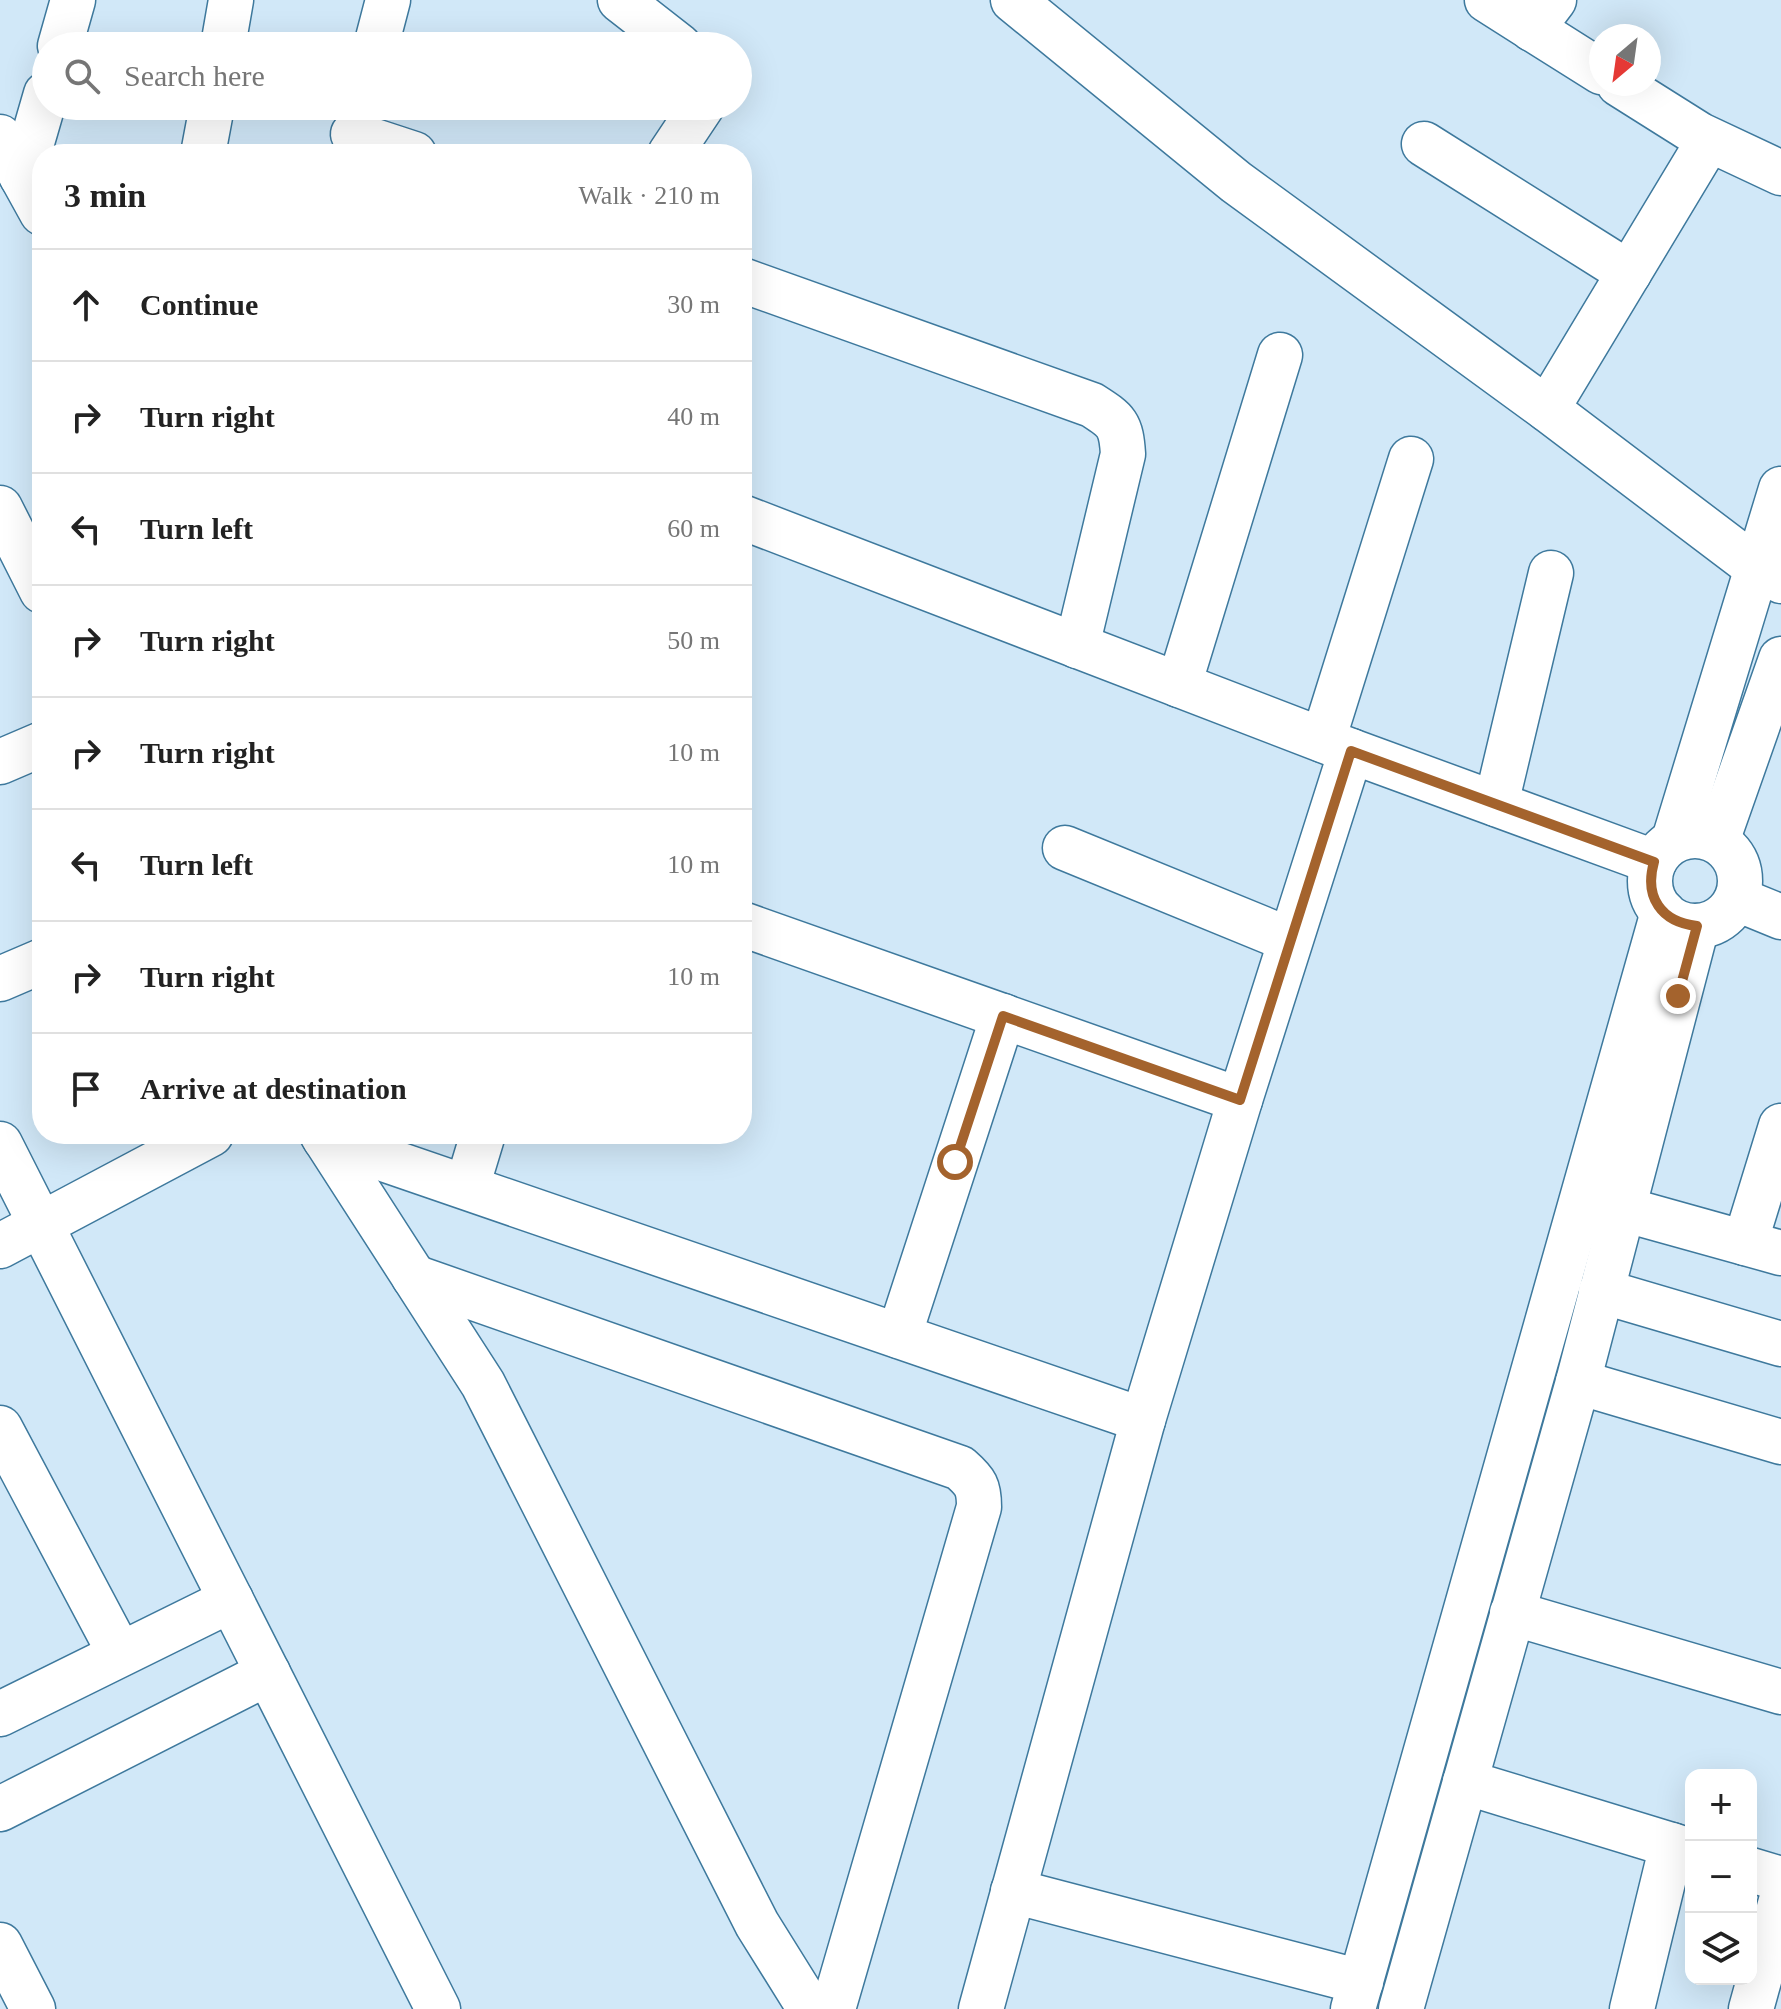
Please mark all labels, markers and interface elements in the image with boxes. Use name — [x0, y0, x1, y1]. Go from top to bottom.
north arrow — [1589, 24, 1661, 96]
search box — [32, 32, 752, 120]
icon: search — [60, 54, 104, 98]
text: Search here — [124, 59, 265, 92]
text: 3 min — [64, 177, 146, 214]
text: Walk · 210 m — [578, 181, 720, 210]
icon: ahead — [64, 283, 108, 327]
text: Continue — [140, 288, 258, 321]
text: 30 m — [667, 290, 720, 319]
icon: right — [64, 395, 108, 439]
text: Turn right — [140, 400, 275, 433]
text: 40 m — [667, 402, 720, 431]
icon: left — [64, 507, 108, 551]
text: Turn left — [140, 512, 253, 545]
text: 60 m — [667, 514, 720, 543]
icon: right — [64, 619, 108, 663]
text: Turn right — [140, 624, 275, 657]
text: 50 m — [667, 626, 720, 655]
icon: right — [64, 731, 108, 775]
text: Turn right — [140, 736, 275, 769]
text: 10 m — [667, 738, 720, 767]
icon: left — [64, 843, 108, 887]
text: Turn left — [140, 848, 253, 881]
text: 10 m — [667, 850, 720, 879]
icon: right — [64, 955, 108, 999]
text: Turn right — [140, 960, 275, 993]
text: 10 m — [667, 962, 720, 991]
route end — [1660, 978, 1696, 1014]
icon: arrive — [64, 1067, 108, 1111]
text: Arrive at destination — [140, 1072, 407, 1105]
route start — [937, 1144, 973, 1180]
map controls — [1685, 1769, 1757, 1985]
button: + — [1685, 1769, 1757, 1841]
button: − — [1685, 1841, 1757, 1913]
button: layers — [1685, 1913, 1757, 1985]

